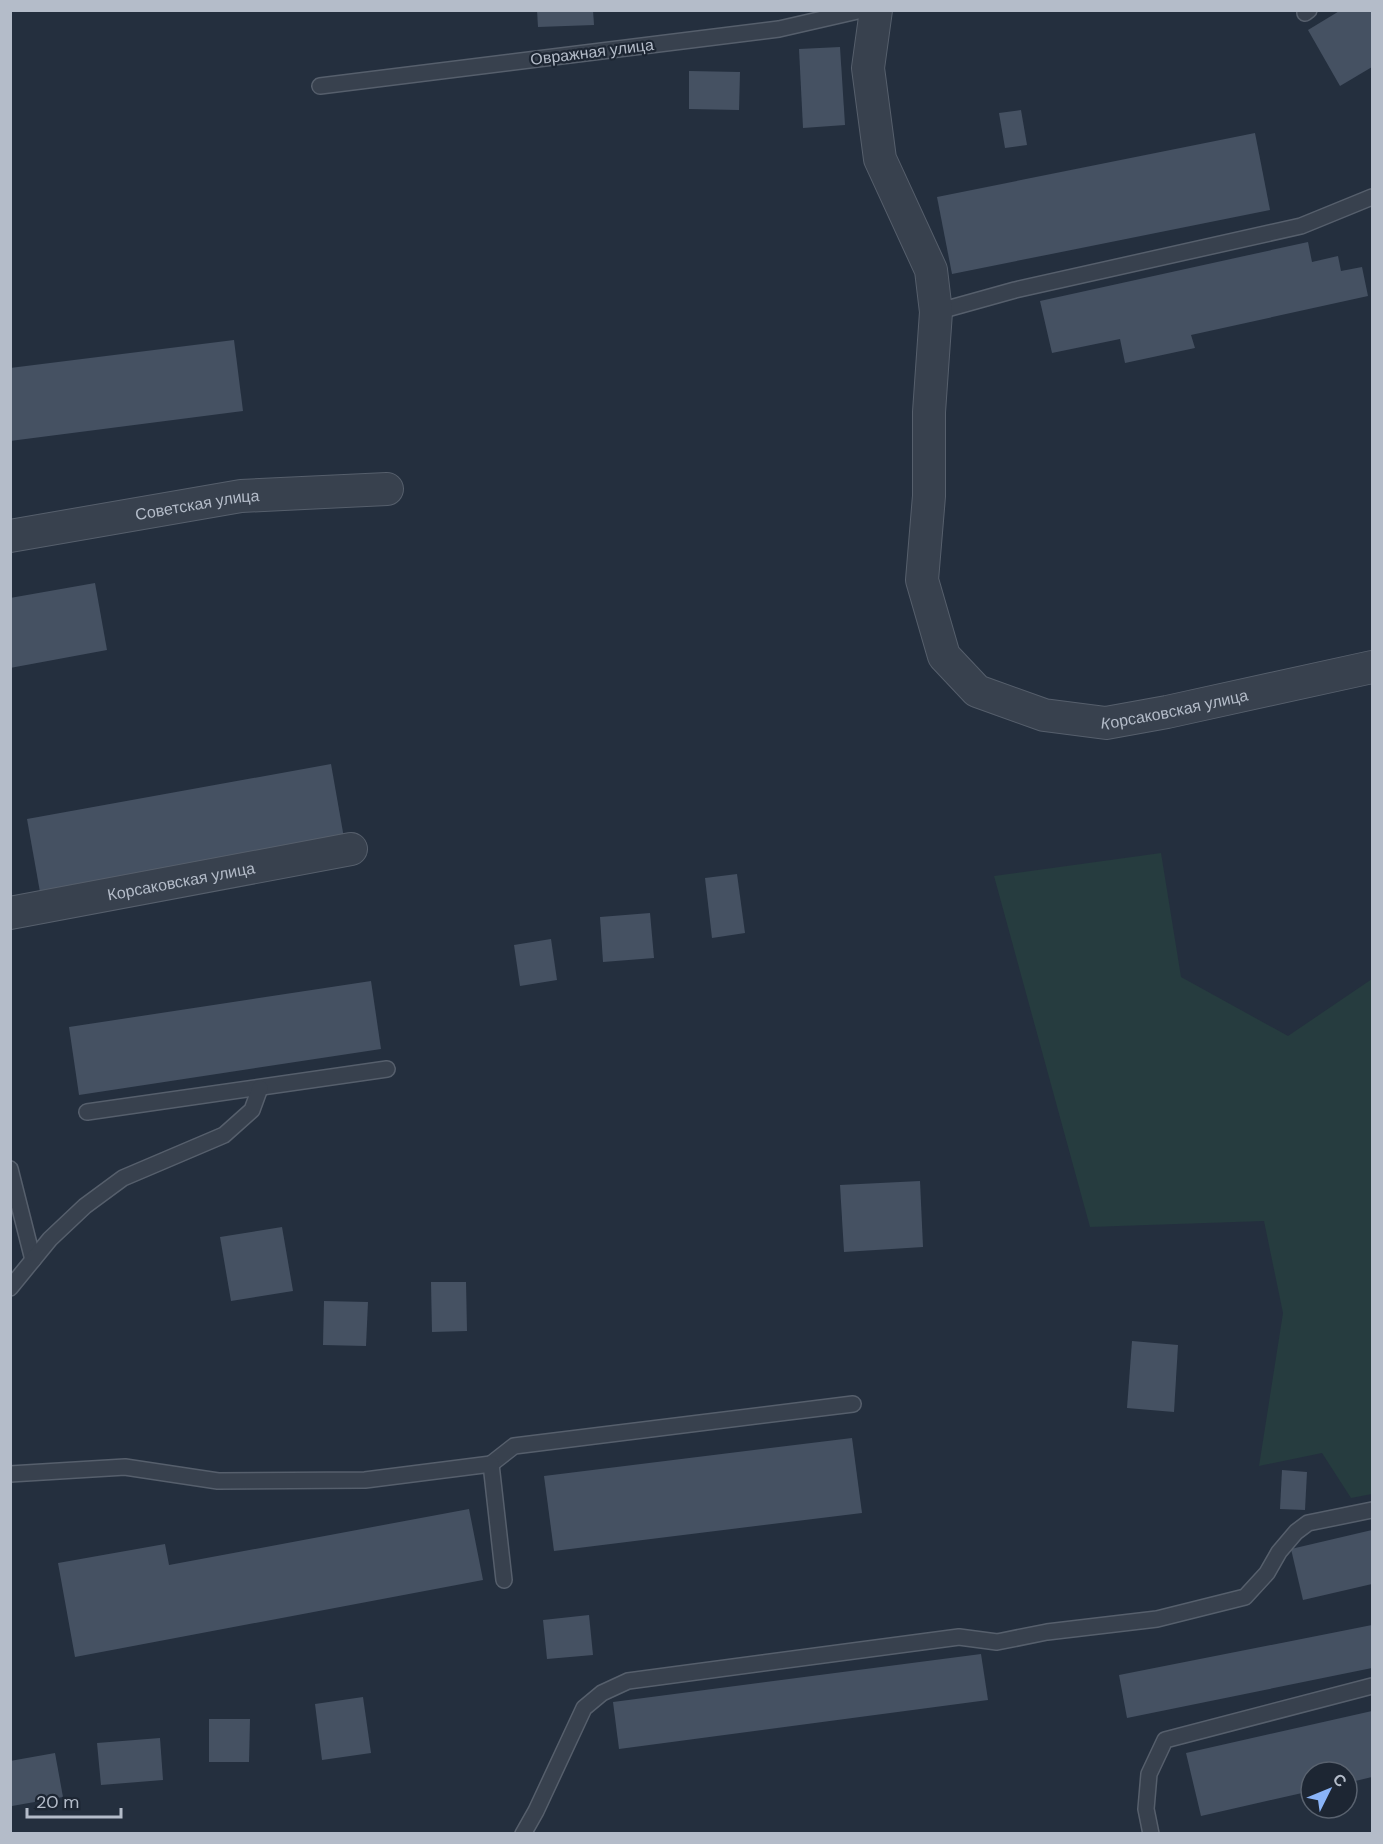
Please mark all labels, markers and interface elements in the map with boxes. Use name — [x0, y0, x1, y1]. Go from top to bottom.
street label: Овражная улица — [529, 34, 655, 70]
street label: Советская улица — [134, 485, 260, 525]
street label: Корсаковская улица — [1100, 684, 1250, 734]
street label: Корсаковская улица — [106, 857, 257, 905]
north arrow — [1299, 1760, 1359, 1820]
text: С — [1328, 1769, 1352, 1792]
scale bar — [27, 1781, 122, 1819]
text: 20 m — [36, 1790, 79, 1814]

